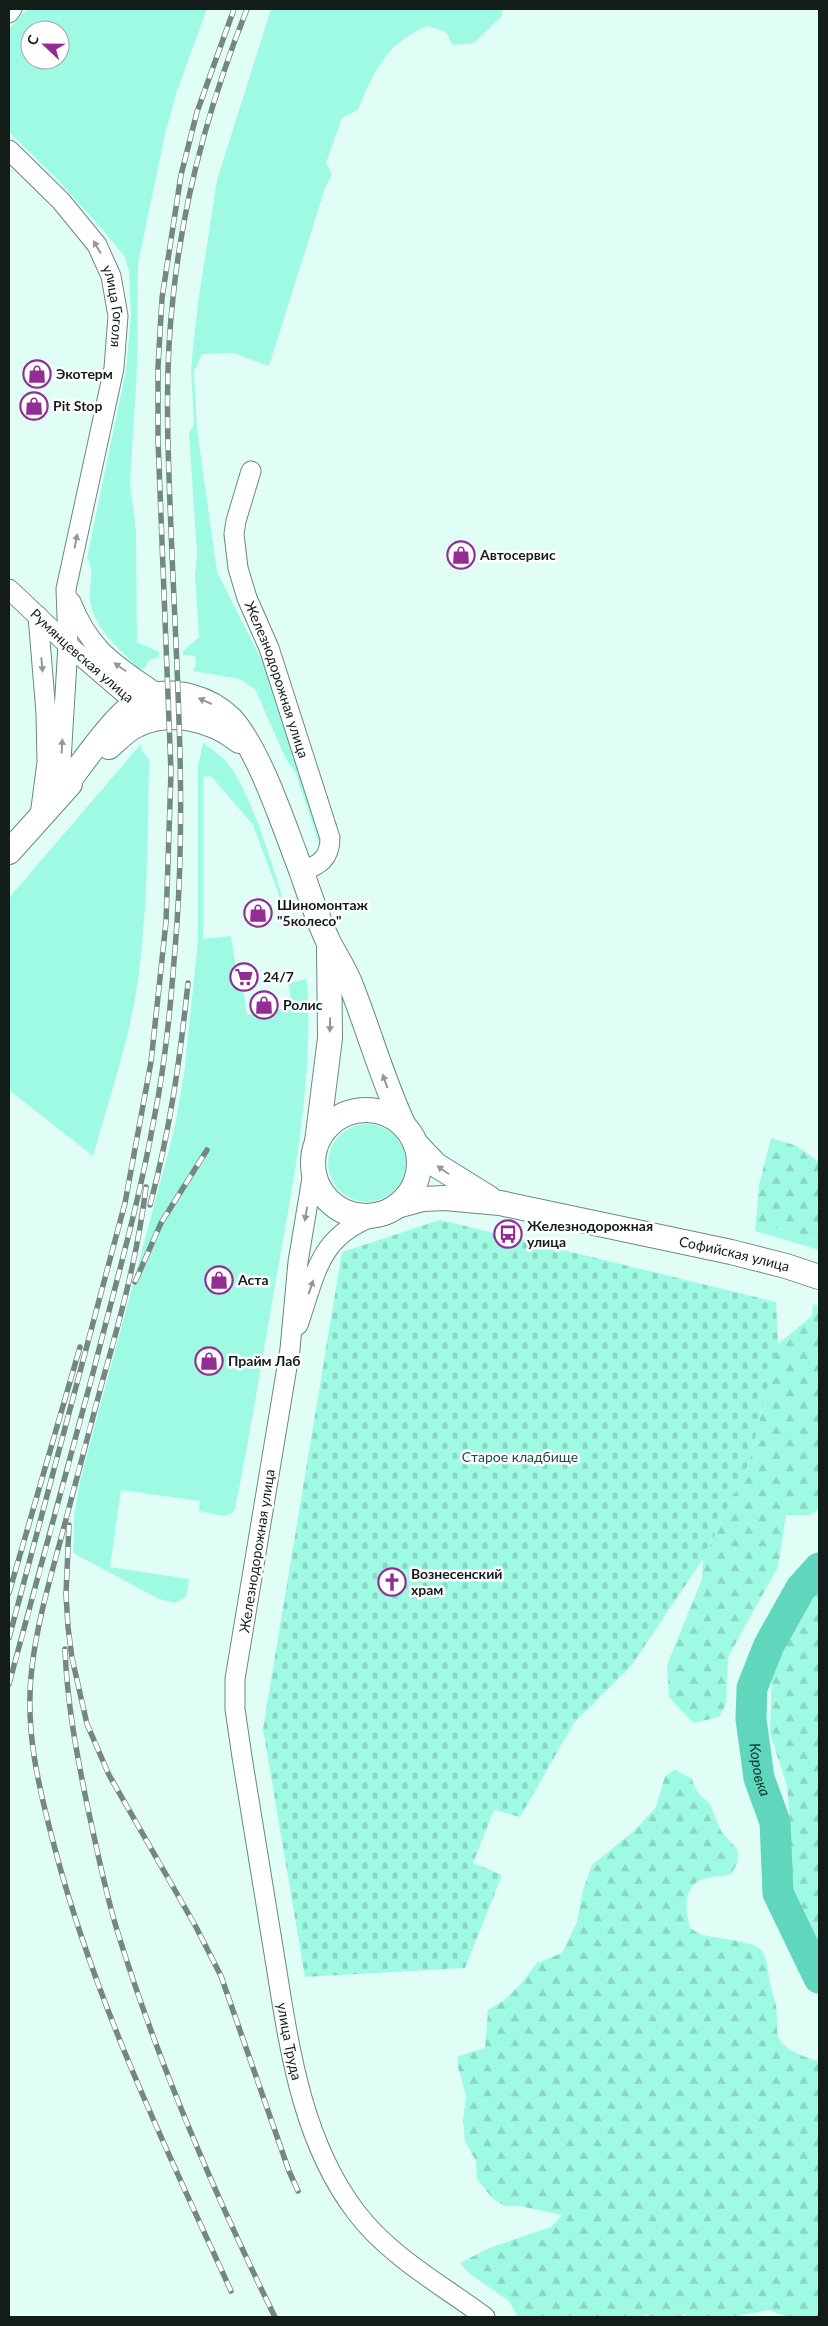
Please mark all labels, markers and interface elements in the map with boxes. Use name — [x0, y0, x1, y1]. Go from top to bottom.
north arrow — [20, 20, 70, 70]
text: С — [23, 32, 42, 47]
one-way arrow — [93, 241, 102, 254]
street label: улица Гоголя — [99, 262, 127, 348]
shop icon: Экотерм — [22, 359, 52, 389]
place label: Экотерм — [56, 365, 113, 382]
shop icon: Pit Stop — [19, 391, 49, 421]
place label: Pit Stop — [53, 397, 102, 414]
one-way arrow — [72, 533, 80, 549]
shop icon: Автосервис — [446, 540, 476, 570]
place label: Автосервис — [479, 546, 556, 563]
street label: Железнодорожная улица — [241, 598, 313, 760]
street label: Румянцевская улица — [27, 605, 138, 706]
one-way arrow — [38, 657, 46, 673]
one-way arrow — [113, 662, 126, 672]
one-way arrow — [198, 697, 212, 705]
one-way arrow — [59, 738, 67, 754]
place label: Шиномонтаж "5колесо" — [277, 896, 369, 929]
shop icon: Шиномонтаж "5колесо" — [243, 898, 273, 928]
supermarket icon: 24/7 — [229, 962, 259, 992]
place label: 24/7 — [263, 968, 294, 985]
shop icon: Ролис — [249, 990, 279, 1020]
place label: Ролис — [283, 996, 323, 1013]
one-way arrow — [326, 1018, 334, 1034]
one-way arrow — [381, 1074, 388, 1089]
one-way arrow — [436, 1165, 450, 1175]
one-way arrow — [301, 1206, 309, 1222]
place label: Железнодорожная улица — [527, 1217, 653, 1250]
bus stop icon: Железнодорожная улица — [493, 1219, 523, 1249]
street label: Софийская улица — [678, 1232, 792, 1275]
shop icon: Аста — [204, 1265, 234, 1295]
place label: Аста — [237, 1271, 269, 1288]
one-way arrow — [308, 1279, 315, 1294]
shop icon: Прайм Лаб — [194, 1346, 224, 1376]
place label: Прайм Лаб — [228, 1352, 301, 1369]
park label: Старое кладбище — [462, 1448, 578, 1465]
street label: Железнодорожная улица — [235, 1468, 278, 1634]
place label: Вознесенский храм — [411, 1565, 503, 1598]
church icon: Вознесенский храм — [377, 1567, 407, 1597]
water label: Коровка — [746, 1742, 775, 1799]
street label: улица Труда — [274, 2001, 306, 2082]

